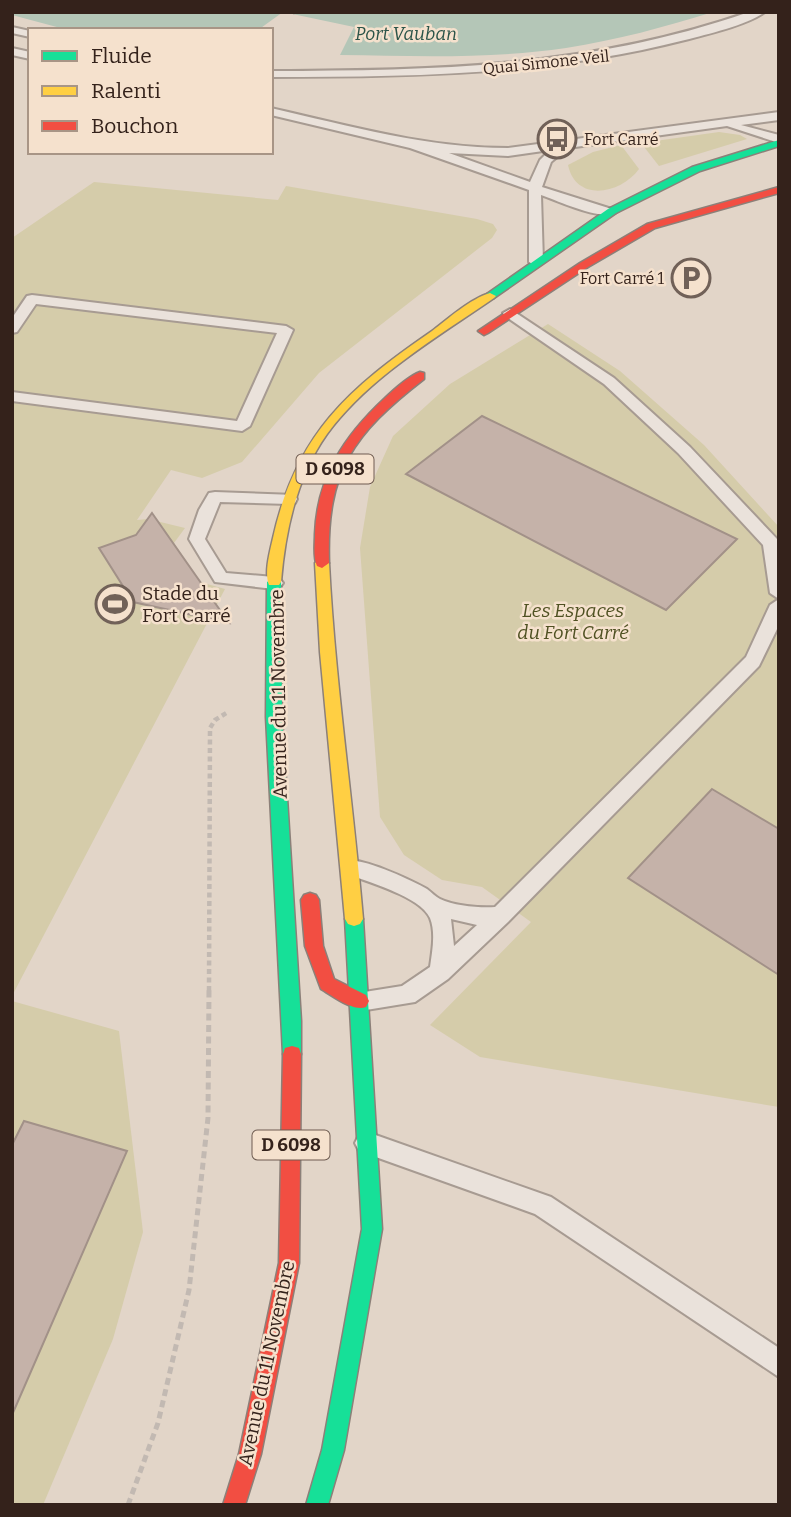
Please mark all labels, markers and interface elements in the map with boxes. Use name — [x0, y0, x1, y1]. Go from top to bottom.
water label: Port Vauban — [355, 23, 457, 45]
legend — [28, 28, 273, 154]
text: Fluide — [91, 43, 152, 69]
street label: Quai Simone Veil — [482, 46, 611, 79]
text: Ralenti — [91, 78, 161, 104]
text: Bouchon — [91, 113, 178, 139]
bus stop icon: Fort Carré — [536, 118, 578, 160]
place label: Fort Carré — [584, 130, 659, 149]
parking icon: Fort Carré 1 — [670, 257, 712, 299]
place label: Fort Carré 1 — [580, 269, 665, 288]
road number: D 6098 — [296, 454, 374, 484]
place label: Stade du Fort Carré — [142, 582, 231, 627]
sports icon: Stade du Fort Carré — [94, 583, 136, 625]
street label: Avenue du 11 Novembre — [265, 589, 292, 799]
park label: Les Espaces du Fort Carré — [517, 599, 629, 644]
road number: D 6098 — [252, 1130, 330, 1160]
street label: Avenue du 11 Novembre — [233, 1258, 300, 1468]

